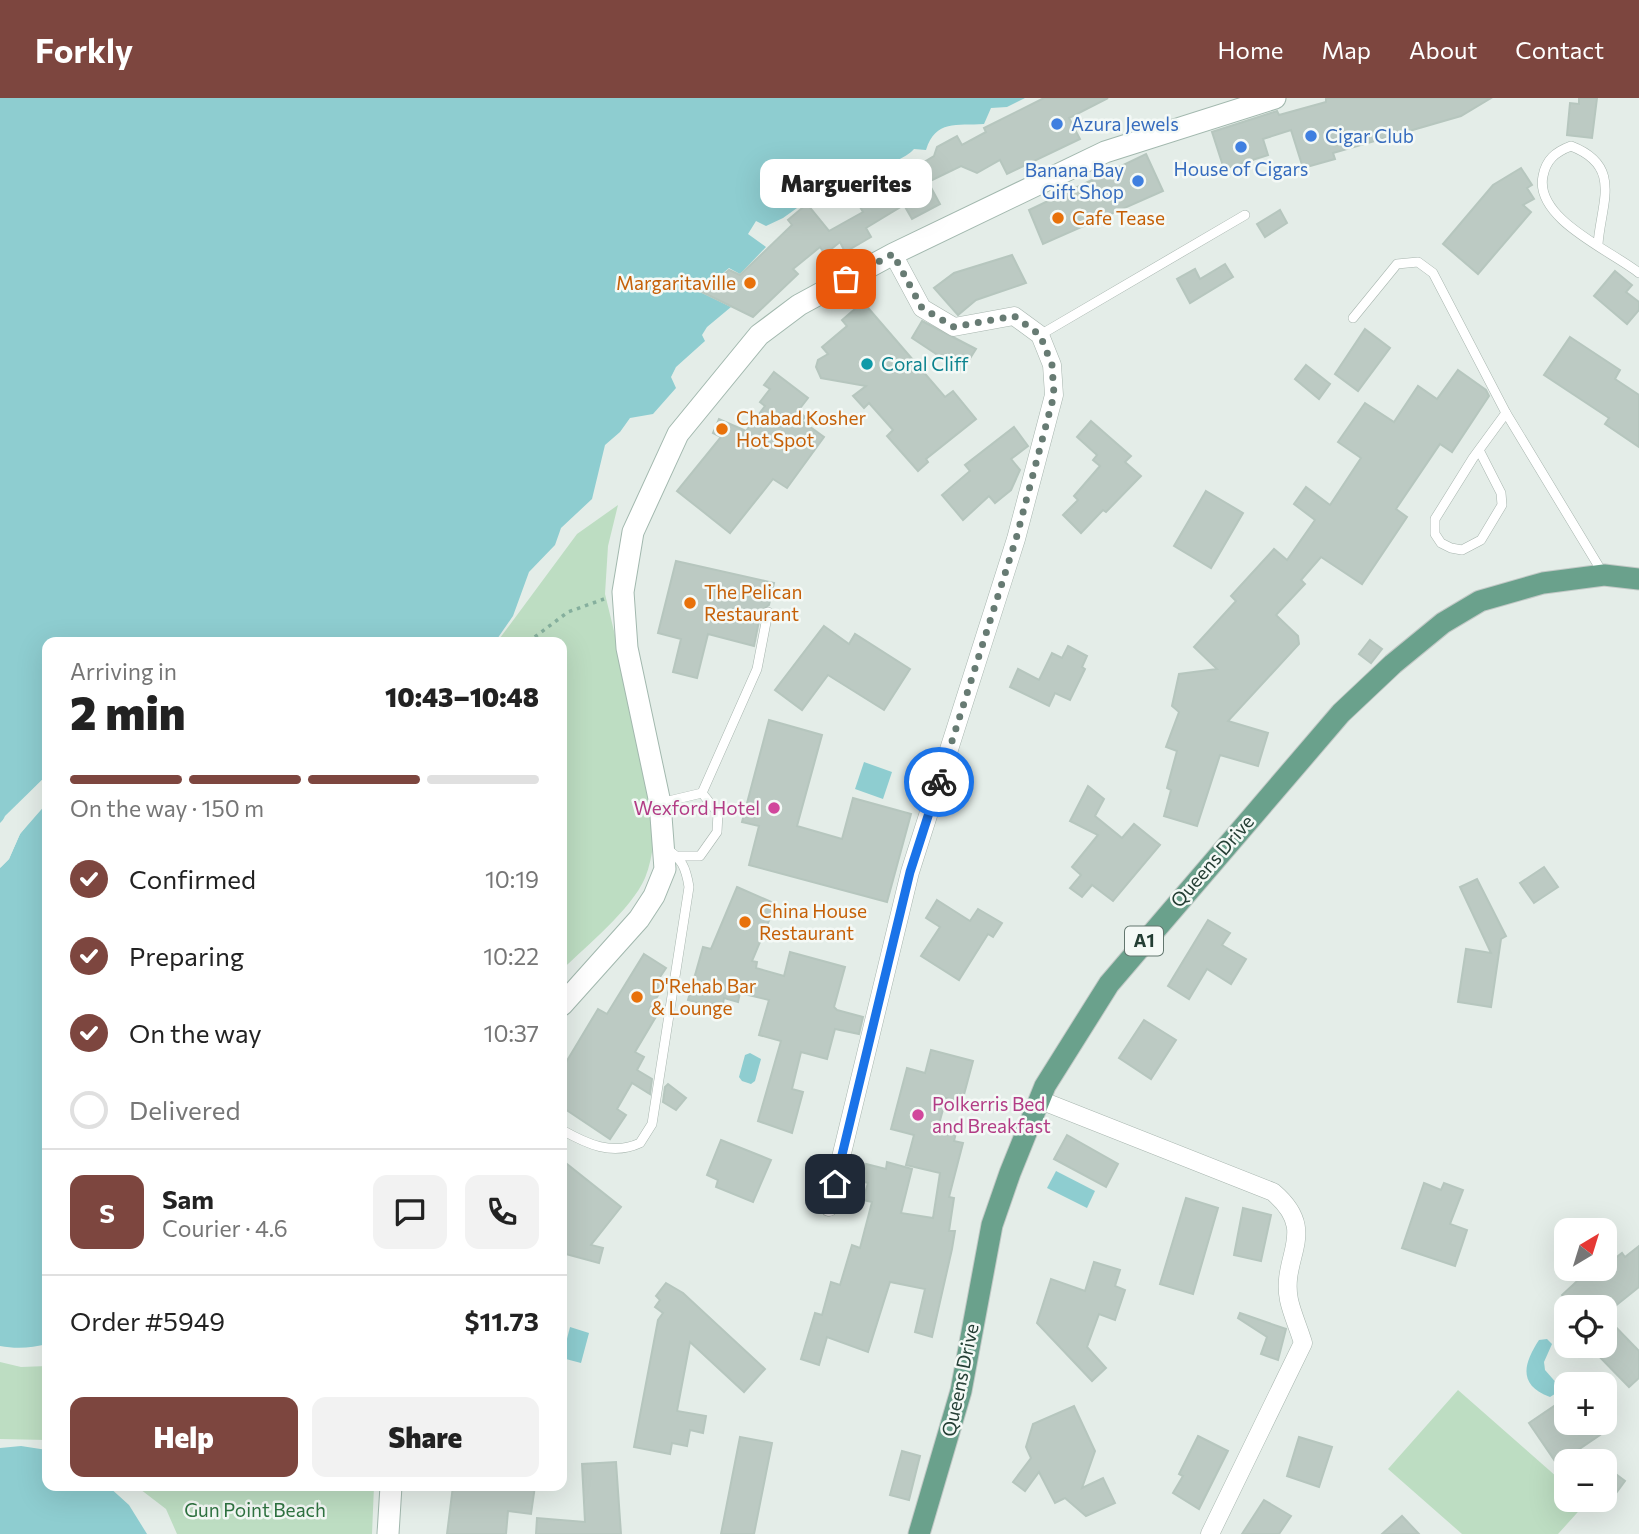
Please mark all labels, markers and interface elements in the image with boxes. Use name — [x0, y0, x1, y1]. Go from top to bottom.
text: Forkly — [35, 29, 133, 70]
text: Home — [1218, 35, 1284, 64]
text: Map — [1322, 35, 1371, 64]
text: About — [1409, 35, 1477, 64]
text: Contact — [1515, 35, 1604, 64]
place label: Azura Jewels — [1071, 112, 1179, 135]
marker: Azura Jewels — [1049, 116, 1065, 132]
place label: Cigar Club — [1325, 124, 1414, 147]
marker: Cigar Club — [1303, 128, 1319, 144]
marker: House of Cigars — [1233, 139, 1249, 155]
place label: House of Cigars — [1174, 157, 1308, 180]
place label: Banana Bay Gift Shop — [1025, 158, 1124, 203]
callout: Marguerites — [760, 160, 932, 209]
text: Marguerites — [780, 169, 912, 197]
marker: Banana Bay Gift Shop — [1130, 173, 1146, 189]
place label: Cafe Tease — [1072, 206, 1165, 229]
marker: Cafe Tease — [1050, 210, 1066, 226]
pin — [816, 249, 876, 309]
icon: bag — [827, 260, 865, 298]
place label: Margaritaville — [616, 271, 736, 294]
marker: Margaritaville — [742, 275, 758, 291]
place label: Coral Cliff — [881, 352, 969, 375]
marker: Coral Cliff — [859, 356, 875, 372]
place label: Chabad Kosher Hot Spot — [736, 406, 866, 451]
marker: Chabad Kosher Hot Spot — [714, 421, 730, 437]
place label: The Pelican Restaurant — [704, 580, 802, 625]
marker: The Pelican Restaurant — [682, 595, 698, 611]
text: Arriving in — [70, 657, 177, 685]
text: 10:43–10:48 — [385, 681, 539, 712]
text: 2 min — [70, 683, 186, 739]
courier — [904, 747, 974, 817]
icon: bike — [920, 763, 958, 801]
text: On the way · 150 m — [70, 794, 264, 822]
place label: Wexford Hotel — [634, 796, 760, 819]
marker: Wexford Hotel — [766, 800, 782, 816]
street label: Queens Drive — [1165, 810, 1258, 912]
icon: check — [70, 860, 108, 898]
text: Confirmed — [129, 863, 256, 894]
text: 10:19 — [485, 865, 539, 893]
place label: China House Restaurant — [759, 899, 867, 944]
marker: China House Restaurant — [737, 914, 753, 930]
road number: A1 — [1125, 926, 1163, 956]
icon: check — [70, 937, 108, 975]
text: Preparing — [129, 940, 244, 971]
text: 10:22 — [483, 942, 539, 970]
place label: D'Rehab Bar & Lounge — [651, 974, 757, 1019]
marker: D'Rehab Bar & Lounge — [629, 989, 645, 1005]
icon: check — [70, 1014, 108, 1052]
text: On the way — [129, 1017, 262, 1048]
text: 10:37 — [484, 1019, 539, 1047]
place label: Polkerris Bed and Breakfast — [932, 1092, 1051, 1137]
text: Delivered — [129, 1094, 240, 1125]
marker: Polkerris Bed and Breakfast — [910, 1107, 926, 1123]
pin — [805, 1154, 865, 1214]
icon: home — [816, 1165, 854, 1203]
button: chat — [373, 1175, 447, 1249]
button: phone — [465, 1175, 539, 1249]
text: Sam — [162, 1183, 214, 1214]
text: S — [99, 1197, 115, 1228]
text: Courier · 4.6 — [162, 1214, 288, 1242]
north arrow — [1554, 1218, 1617, 1281]
map controls — [1554, 1218, 1617, 1512]
button: locate — [1554, 1295, 1617, 1358]
text: Order #5949 — [70, 1305, 225, 1336]
text: $11.73 — [464, 1305, 539, 1336]
street label: Queens Drive — [936, 1321, 983, 1439]
button: + — [1554, 1372, 1617, 1435]
button: Help — [70, 1397, 298, 1477]
button: Share — [312, 1397, 539, 1477]
button: − — [1554, 1449, 1617, 1512]
park label: Gun Point Beach — [184, 1498, 326, 1521]

